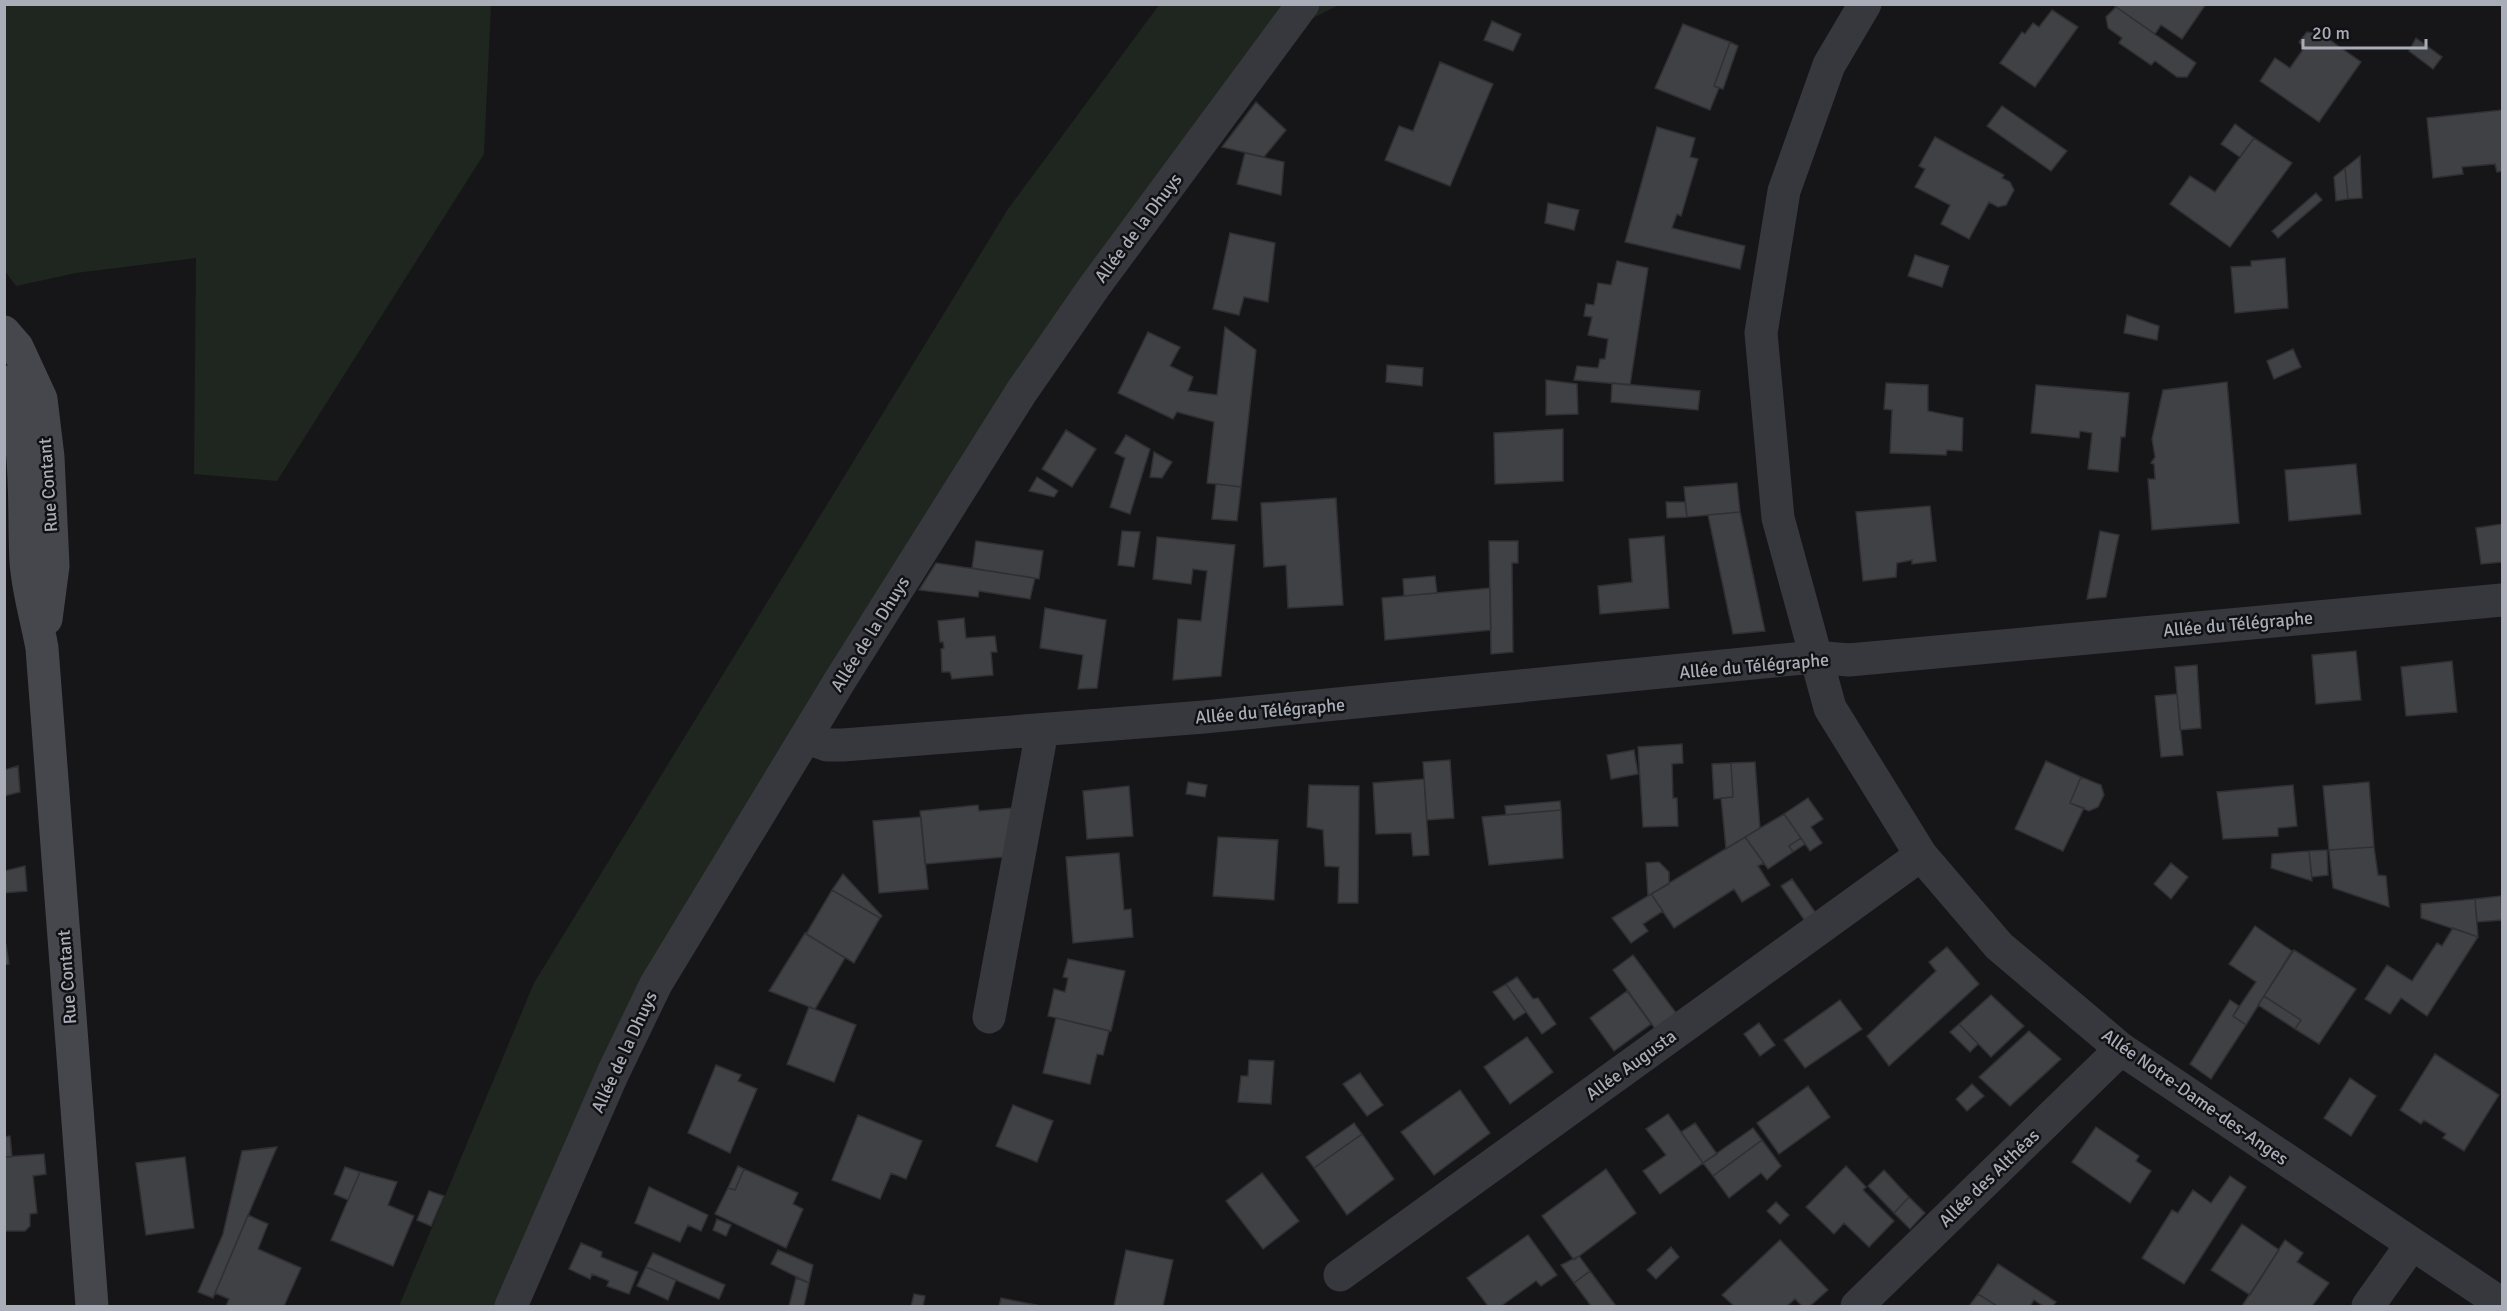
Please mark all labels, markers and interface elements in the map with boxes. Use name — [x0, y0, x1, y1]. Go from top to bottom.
scale bar — [2303, 12, 2426, 50]
text: 20 m — [2312, 22, 2350, 44]
street label: Allée de la Dhuys — [1090, 169, 1186, 287]
street label: Rue Contant — [34, 437, 62, 533]
street label: Allée de la Dhuys — [826, 572, 914, 696]
street label: Allée du Télégraphe — [2162, 606, 2314, 642]
street label: Allée du Télégraphe — [1678, 648, 1830, 684]
street label: Allée du Télégraphe — [1194, 693, 1346, 729]
street label: Rue Contant — [53, 929, 81, 1025]
street label: Allée de la Dhuys — [586, 988, 662, 1116]
street label: Allée Notre-Dame-des-Anges — [2098, 1024, 2293, 1170]
street label: Allée Augusta — [1582, 1025, 1680, 1105]
street label: Allée des Althéas — [1934, 1124, 2044, 1232]

